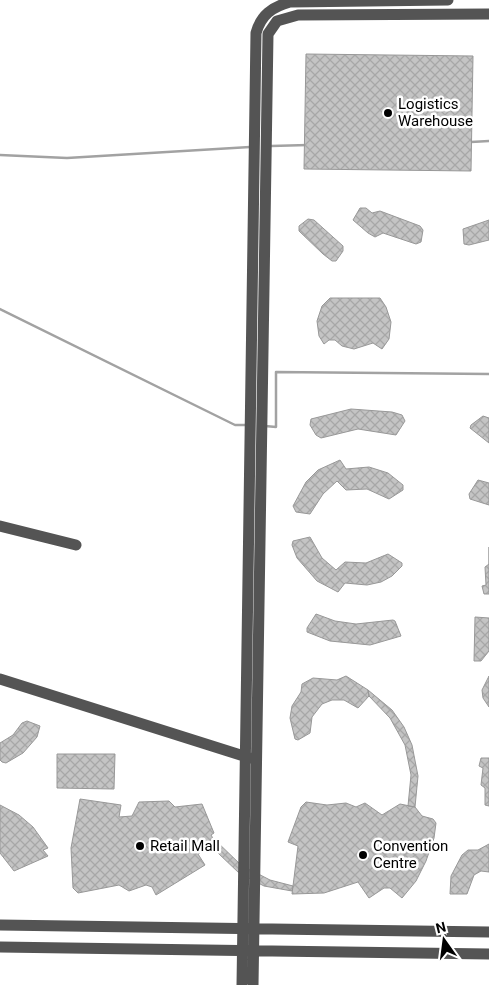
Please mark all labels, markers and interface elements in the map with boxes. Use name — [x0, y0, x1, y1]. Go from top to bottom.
place label: Logistics Warehouse — [398, 95, 473, 130]
marker: Logistics Warehouse — [382, 107, 394, 119]
place label: Retail Mall — [150, 837, 220, 855]
place label: Convention Centre — [373, 837, 448, 872]
marker: Retail Mall — [134, 840, 146, 852]
marker: Convention Centre — [357, 849, 369, 861]
north arrow — [419, 915, 469, 965]
text: N — [434, 918, 448, 936]

